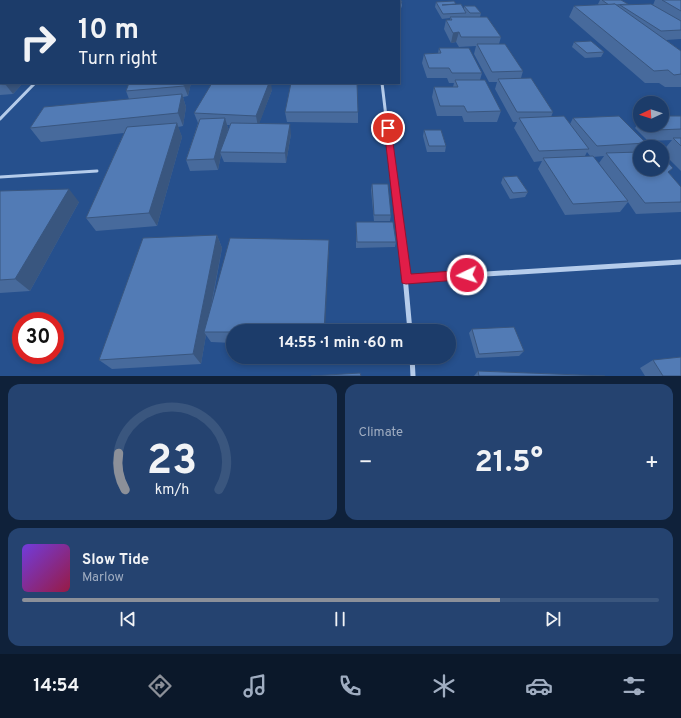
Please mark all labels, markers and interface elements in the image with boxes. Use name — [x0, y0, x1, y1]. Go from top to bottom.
text: 10 m — [78, 13, 139, 49]
icon: right — [12, 16, 64, 68]
text: Turn right — [78, 48, 158, 71]
north arrow — [633, 96, 669, 132]
map controls — [633, 96, 669, 176]
pin — [371, 111, 405, 145]
icon: arrive — [377, 117, 399, 139]
button: search — [633, 140, 669, 176]
position arrow — [446, 254, 488, 296]
speed limit sign: 30 — [12, 312, 64, 364]
text: 14:55 · 1 min · 60 m — [279, 334, 403, 353]
text: Climate — [359, 425, 403, 441]
text: 23 — [147, 436, 197, 489]
text: 21.5° — [474, 445, 543, 482]
text: − — [359, 450, 373, 477]
text: + — [645, 450, 659, 477]
text: km/h — [155, 481, 190, 499]
text: Slow Tide — [82, 551, 149, 570]
text: Marlow — [82, 570, 124, 586]
icon: previous — [117, 608, 139, 630]
icon: pause — [329, 608, 351, 630]
icon: next — [542, 608, 564, 630]
icon: directions — [146, 672, 174, 700]
icon: music — [241, 672, 269, 700]
icon: phone — [336, 672, 364, 700]
icon: climate — [430, 672, 458, 700]
icon: car — [525, 672, 553, 700]
icon: filters — [620, 672, 648, 700]
text: 14:54 — [33, 675, 79, 698]

